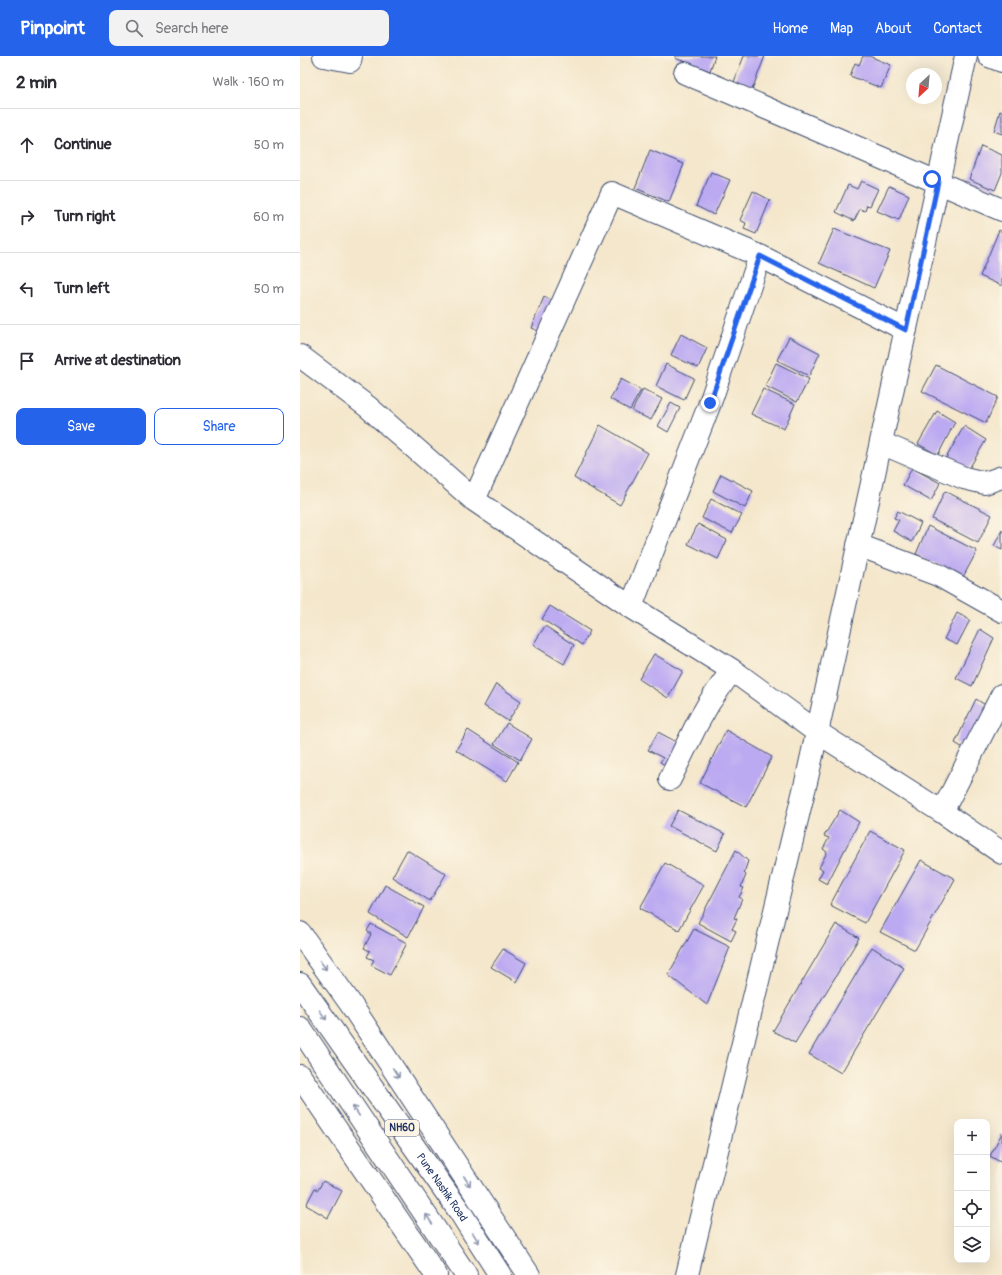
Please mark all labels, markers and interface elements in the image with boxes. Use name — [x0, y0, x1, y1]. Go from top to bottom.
search box — [109, 10, 389, 46]
text: Pinpoint — [20, 16, 85, 40]
icon: search — [123, 17, 145, 39]
text: Search here — [155, 19, 228, 38]
text: Home — [773, 20, 808, 37]
text: Map — [830, 20, 853, 37]
text: About — [875, 20, 911, 37]
text: Contact — [933, 20, 982, 37]
north arrow — [906, 68, 942, 104]
text: 2 min — [16, 72, 57, 93]
text: Walk · 160 m — [213, 74, 284, 90]
icon: ahead — [16, 134, 38, 156]
text: Continue — [54, 135, 112, 154]
text: 50 m — [254, 137, 284, 153]
route start — [923, 170, 941, 188]
icon: right — [16, 206, 38, 228]
text: Turn right — [54, 207, 115, 226]
text: 60 m — [253, 209, 284, 225]
icon: left — [16, 278, 38, 300]
text: Turn left — [54, 279, 110, 298]
text: 50 m — [254, 281, 284, 297]
icon: arrive — [16, 350, 38, 372]
text: Arrive at destination — [54, 351, 181, 370]
route end — [701, 394, 719, 412]
button: Save — [16, 408, 146, 445]
button: Share — [154, 408, 284, 445]
one-way arrow — [319, 959, 327, 970]
one-way arrow — [319, 1010, 327, 1021]
one-way arrow — [392, 1067, 400, 1078]
one-way arrow — [352, 1106, 361, 1117]
map controls — [954, 1119, 990, 1263]
button: + — [954, 1119, 990, 1155]
road number: NH60 — [385, 1120, 419, 1136]
street label: Pune Nashik Road — [414, 1150, 471, 1224]
button: − — [954, 1155, 990, 1191]
one-way arrow — [463, 1175, 471, 1186]
button: locate — [954, 1191, 990, 1227]
one-way arrow — [425, 1214, 433, 1225]
button: layers — [954, 1227, 990, 1263]
one-way arrow — [472, 1232, 480, 1243]

